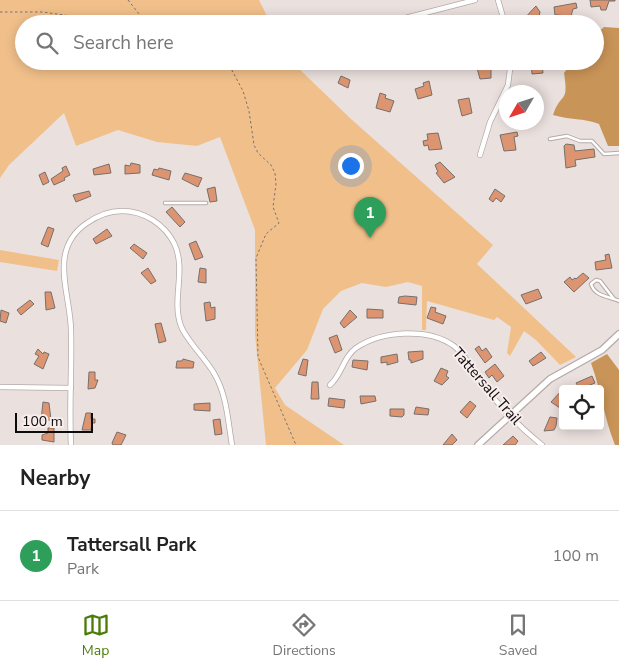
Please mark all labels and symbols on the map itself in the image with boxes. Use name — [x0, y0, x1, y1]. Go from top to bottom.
north arrow — [499, 85, 544, 130]
your location — [338, 153, 364, 179]
pin: 1 — [354, 197, 386, 238]
street label: Tattersall Trail — [448, 343, 526, 429]
scale bar — [15, 410, 92, 433]

